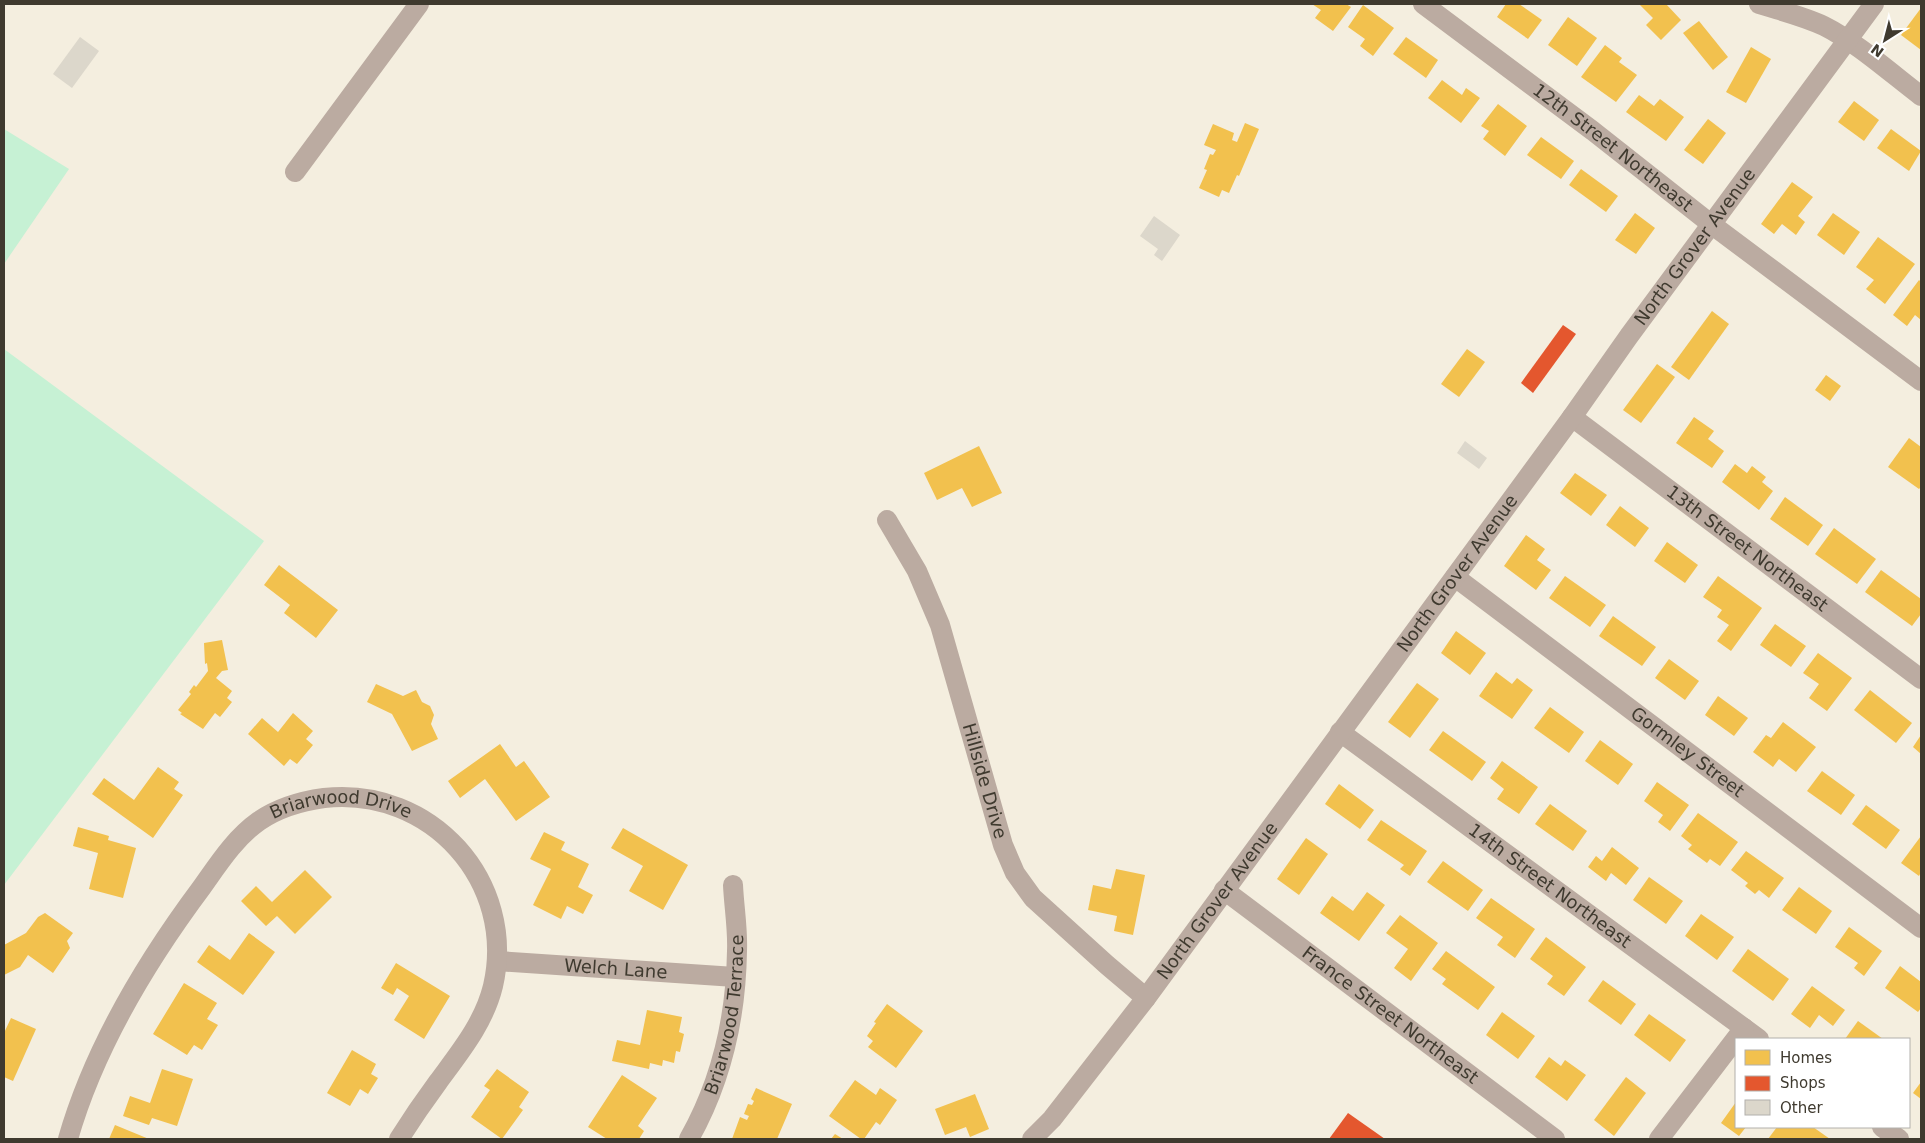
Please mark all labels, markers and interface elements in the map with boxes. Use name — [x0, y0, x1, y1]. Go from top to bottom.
north arrow — [1860, 15, 1910, 65]
text: N — [1868, 41, 1887, 60]
street label: 12th Street Northeast — [1529, 79, 1697, 216]
street label: North Grover Avenue — [1630, 164, 1759, 329]
street label: 13th Street Northeast — [1663, 481, 1832, 615]
street label: North Grover Avenue — [1392, 490, 1522, 656]
street label: Gormley Street — [1627, 702, 1749, 801]
street label: Hillside Drive — [959, 721, 1012, 841]
street label: Briarwood Drive — [266, 786, 416, 823]
street label: North Grover Avenue — [1152, 818, 1281, 983]
street label: 14th Street Northeast — [1465, 819, 1635, 952]
street label: Briarwood Terrace — [700, 934, 747, 1098]
street label: France Street Northeast — [1298, 942, 1483, 1088]
street label: Welch Lane — [563, 955, 668, 982]
legend — [1735, 1038, 1910, 1128]
text: Homes — [1780, 1049, 1832, 1067]
text: Shops — [1780, 1074, 1826, 1092]
text: Other — [1780, 1099, 1823, 1117]

